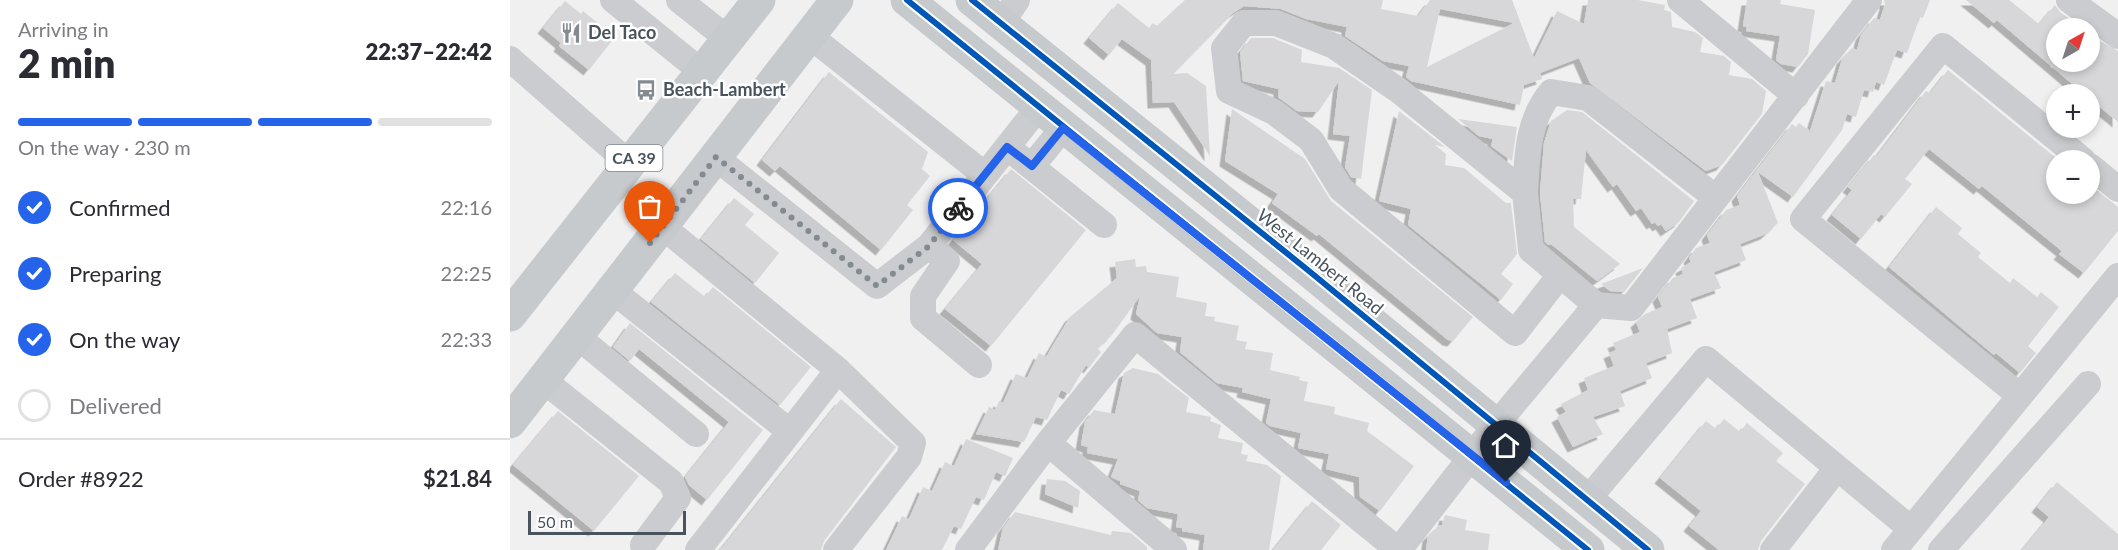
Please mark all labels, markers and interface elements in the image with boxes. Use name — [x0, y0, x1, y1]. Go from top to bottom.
text: Arriving in — [18, 17, 109, 41]
north arrow — [2046, 18, 2100, 72]
map controls — [2046, 18, 2100, 204]
restaurant icon: Del Taco — [559, 21, 583, 45]
place label: Del Taco — [588, 21, 656, 43]
text: 22:37–22:42 — [366, 38, 492, 65]
text: 2 min — [18, 40, 115, 86]
bus stop icon: Beach-Lambert — [634, 78, 658, 102]
place label: Beach-Lambert — [663, 78, 786, 100]
button: + — [2046, 84, 2100, 138]
text: On the way · 230 m — [18, 135, 191, 159]
road number: CA 39 — [606, 145, 662, 171]
button: − — [2046, 150, 2100, 204]
courier — [928, 178, 988, 238]
pin — [624, 181, 675, 243]
icon: bag — [633, 190, 666, 223]
icon: check — [18, 191, 51, 224]
icon: bike — [942, 192, 975, 225]
text: Confirmed — [69, 194, 171, 221]
text: 22:16 — [441, 195, 492, 219]
street label: West Lambert Road — [1253, 204, 1388, 319]
icon: check — [18, 257, 51, 290]
text: Preparing — [69, 260, 161, 287]
text: 22:25 — [441, 261, 492, 285]
icon: check — [18, 323, 51, 356]
text: On the way — [69, 326, 180, 353]
text: 22:33 — [441, 327, 492, 351]
text: Delivered — [69, 392, 162, 419]
pin — [1480, 420, 1531, 482]
icon: home — [1489, 429, 1522, 462]
text: Order #8922 — [18, 465, 144, 492]
text: $21.84 — [423, 465, 492, 492]
scale bar — [528, 508, 686, 536]
text: 50 m — [537, 512, 573, 531]

